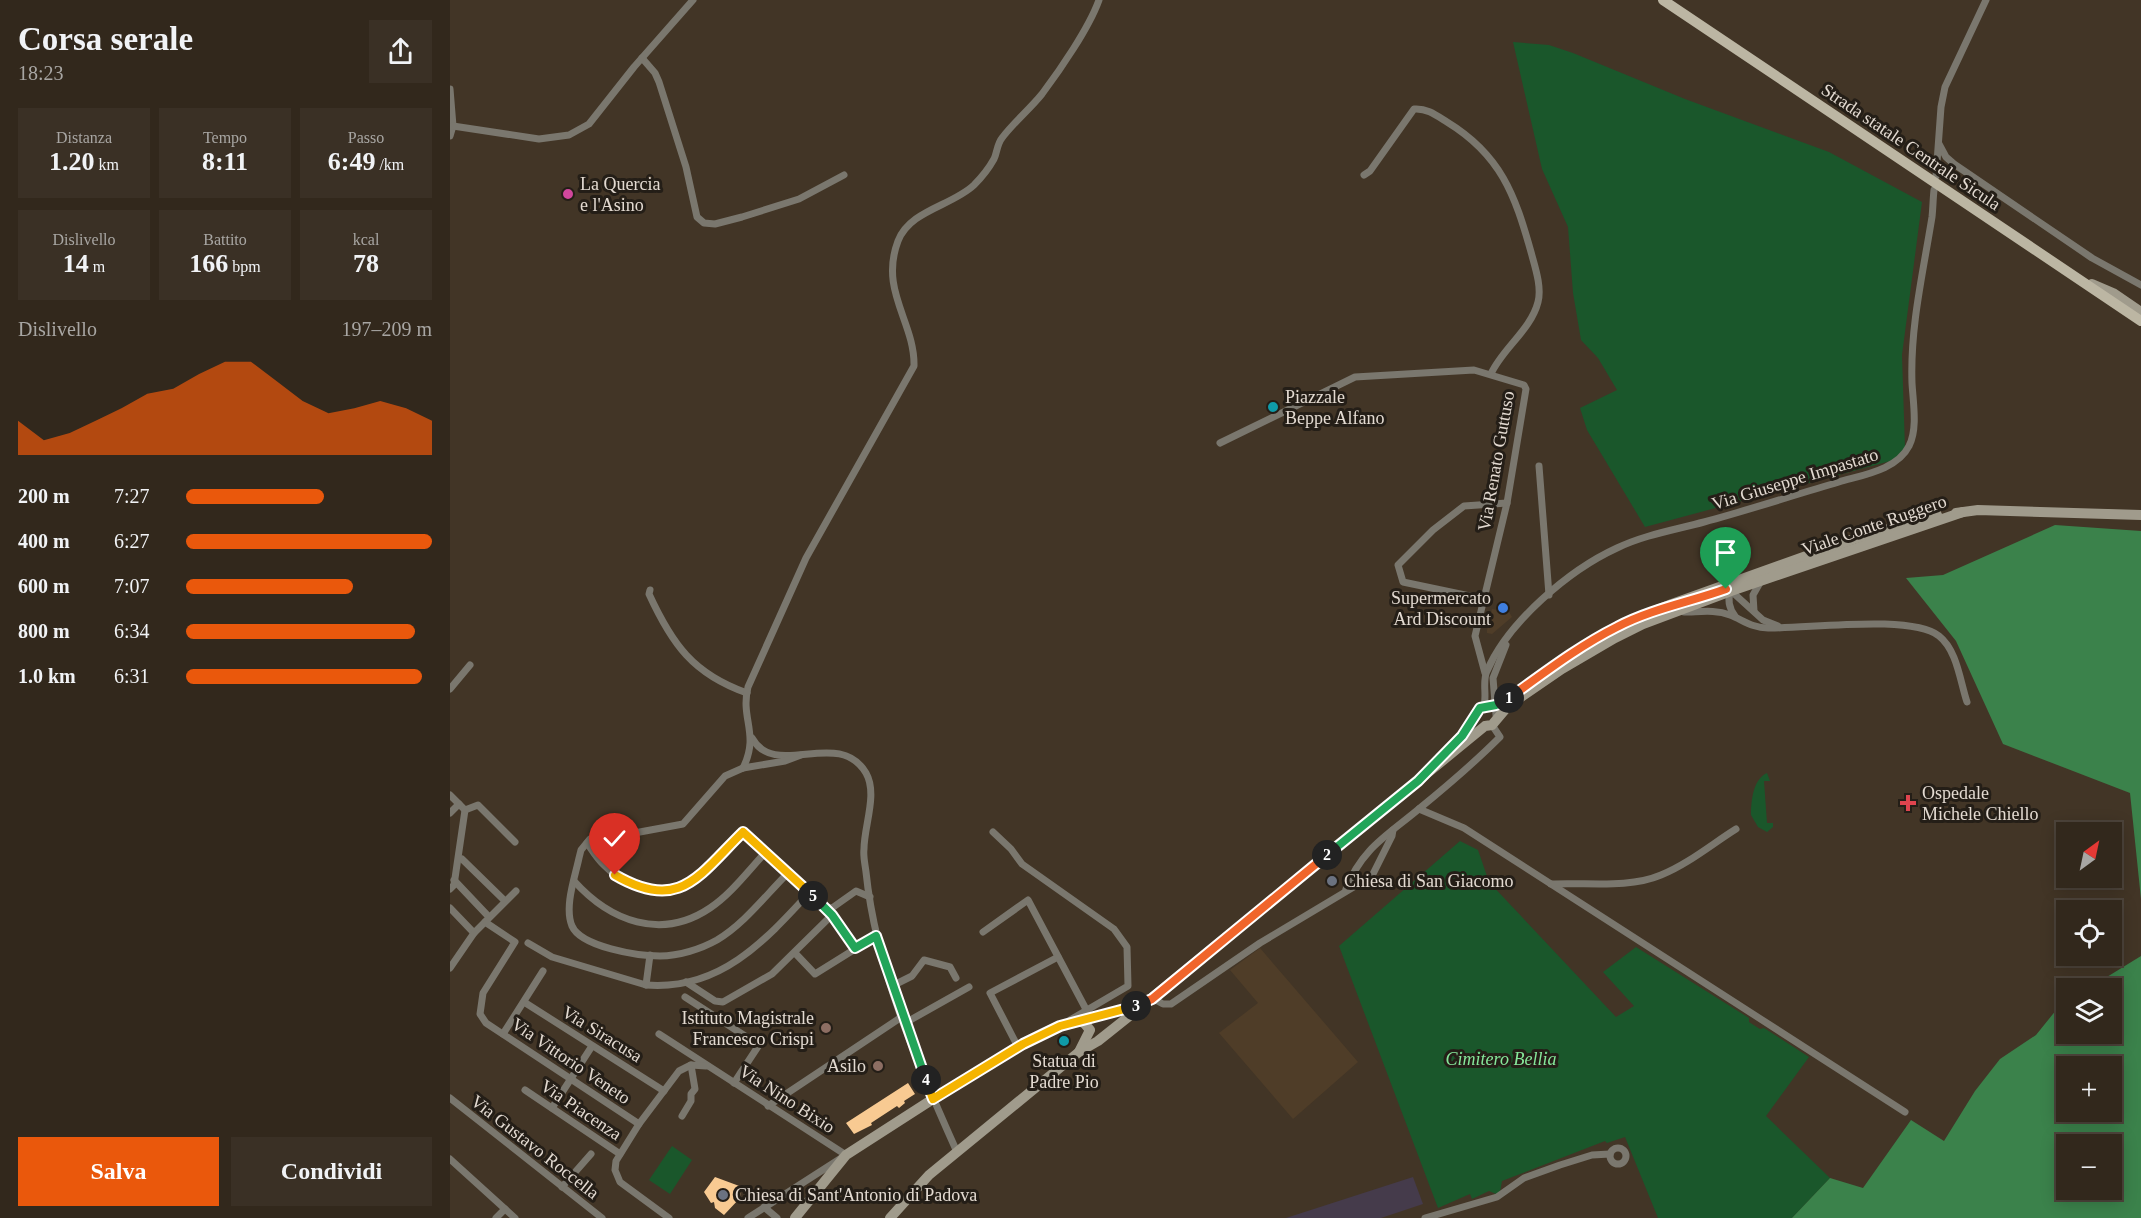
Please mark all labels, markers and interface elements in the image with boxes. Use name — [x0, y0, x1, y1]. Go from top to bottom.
button: share — [369, 20, 432, 83]
text: Corsa serale — [18, 21, 193, 57]
text: 18:23 — [18, 62, 64, 84]
street label: Strada statale Centrale Sicula — [1818, 80, 2004, 214]
text: Distanza — [56, 129, 112, 146]
text: Tempo — [203, 129, 247, 146]
text: Passo — [348, 129, 384, 146]
text: 1.20 — [49, 147, 95, 176]
text: 8:11 — [202, 147, 248, 176]
text: 6:49 — [328, 147, 375, 176]
text: km — [95, 156, 119, 173]
text: /km — [375, 156, 404, 173]
place label: La Quercia e l'Asino — [580, 174, 660, 215]
marker: La Quercia e l'Asino — [561, 187, 575, 201]
text: Dislivello — [52, 231, 116, 248]
text: Battito — [203, 231, 247, 248]
text: kcal — [353, 231, 379, 248]
text: 14 — [63, 249, 89, 278]
text: 166 — [189, 249, 228, 278]
text: 78 — [353, 249, 379, 278]
text: m — [89, 258, 105, 275]
text: bpm — [228, 258, 261, 275]
text: Dislivello — [18, 318, 97, 340]
text: 197–209 m — [341, 318, 432, 340]
place label: Piazzale Beppe Alfano — [1285, 387, 1384, 428]
street label: Via Renato Guttuso — [1474, 389, 1518, 533]
marker: Piazzale Beppe Alfano — [1266, 400, 1280, 414]
street label: Via Giuseppe Impastato — [1709, 444, 1881, 514]
text: 200 m — [18, 485, 70, 507]
text: 7:27 — [114, 485, 150, 507]
street label: Viale Conte Ruggero — [1799, 491, 1949, 559]
pin — [1700, 527, 1751, 589]
text: 400 m — [18, 530, 70, 552]
text: 6:27 — [114, 530, 150, 552]
icon: arrive — [1709, 536, 1742, 569]
text: 600 m — [18, 575, 70, 597]
text: 7:07 — [114, 575, 150, 597]
place label: Supermercato Ard Discount — [1391, 588, 1491, 629]
marker: Supermercato Ard Discount — [1496, 601, 1510, 615]
text: 800 m — [18, 620, 70, 642]
text: 6:34 — [114, 620, 150, 642]
text: 1.0 km — [18, 665, 76, 687]
text: 6:31 — [114, 665, 150, 687]
pin: 1 — [1494, 683, 1524, 713]
text: 1 — [1505, 689, 1513, 706]
place label: Ospedale Michele Chiello — [1922, 783, 2038, 824]
marker: Ospedale Michele Chiello — [1899, 794, 1917, 812]
pin — [589, 813, 640, 875]
icon: check — [598, 822, 631, 855]
north arrow — [2056, 822, 2122, 888]
map controls — [2056, 822, 2122, 1200]
pin: 2 — [1312, 840, 1342, 870]
text: 2 — [1323, 846, 1331, 863]
place label: Chiesa di San Giacomo — [1344, 871, 1513, 891]
marker: Chiesa di San Giacomo — [1325, 874, 1339, 888]
pin: 5 — [798, 881, 828, 911]
text: 5 — [809, 887, 817, 904]
button: locate — [2056, 900, 2122, 966]
button: layers — [2056, 978, 2122, 1044]
pin: 3 — [1121, 991, 1151, 1021]
text: 3 — [1132, 997, 1140, 1014]
street label: Via Siracusa — [558, 1002, 646, 1066]
place label: Istituto Magistrale Francesco Crispi — [682, 1008, 814, 1049]
street label: Via Vittorio Veneto — [508, 1014, 634, 1108]
marker: Istituto Magistrale Francesco Crispi — [819, 1021, 833, 1035]
marker: Statua di Padre Pio — [1057, 1034, 1071, 1048]
park label: Cimitero Bellia — [1446, 1049, 1556, 1069]
place label: Statua di Padre Pio — [1029, 1051, 1099, 1092]
place label: Asilo — [827, 1056, 866, 1076]
button: + — [2056, 1056, 2122, 1122]
marker: Asilo — [871, 1059, 885, 1073]
street label: Via Nino Bixio — [735, 1061, 839, 1137]
pin: 4 — [911, 1065, 941, 1095]
text: 4 — [922, 1071, 930, 1088]
street label: Via Piacenza — [537, 1076, 625, 1144]
street label: Via Gustavo Roccella — [467, 1091, 603, 1203]
button: − — [2056, 1134, 2122, 1200]
button: Salva — [18, 1137, 219, 1206]
button: Condividi — [231, 1137, 432, 1206]
place label: Chiesa di Sant'Antonio di Padova — [735, 1185, 977, 1205]
marker: Chiesa di Sant'Antonio di Padova — [716, 1188, 730, 1202]

